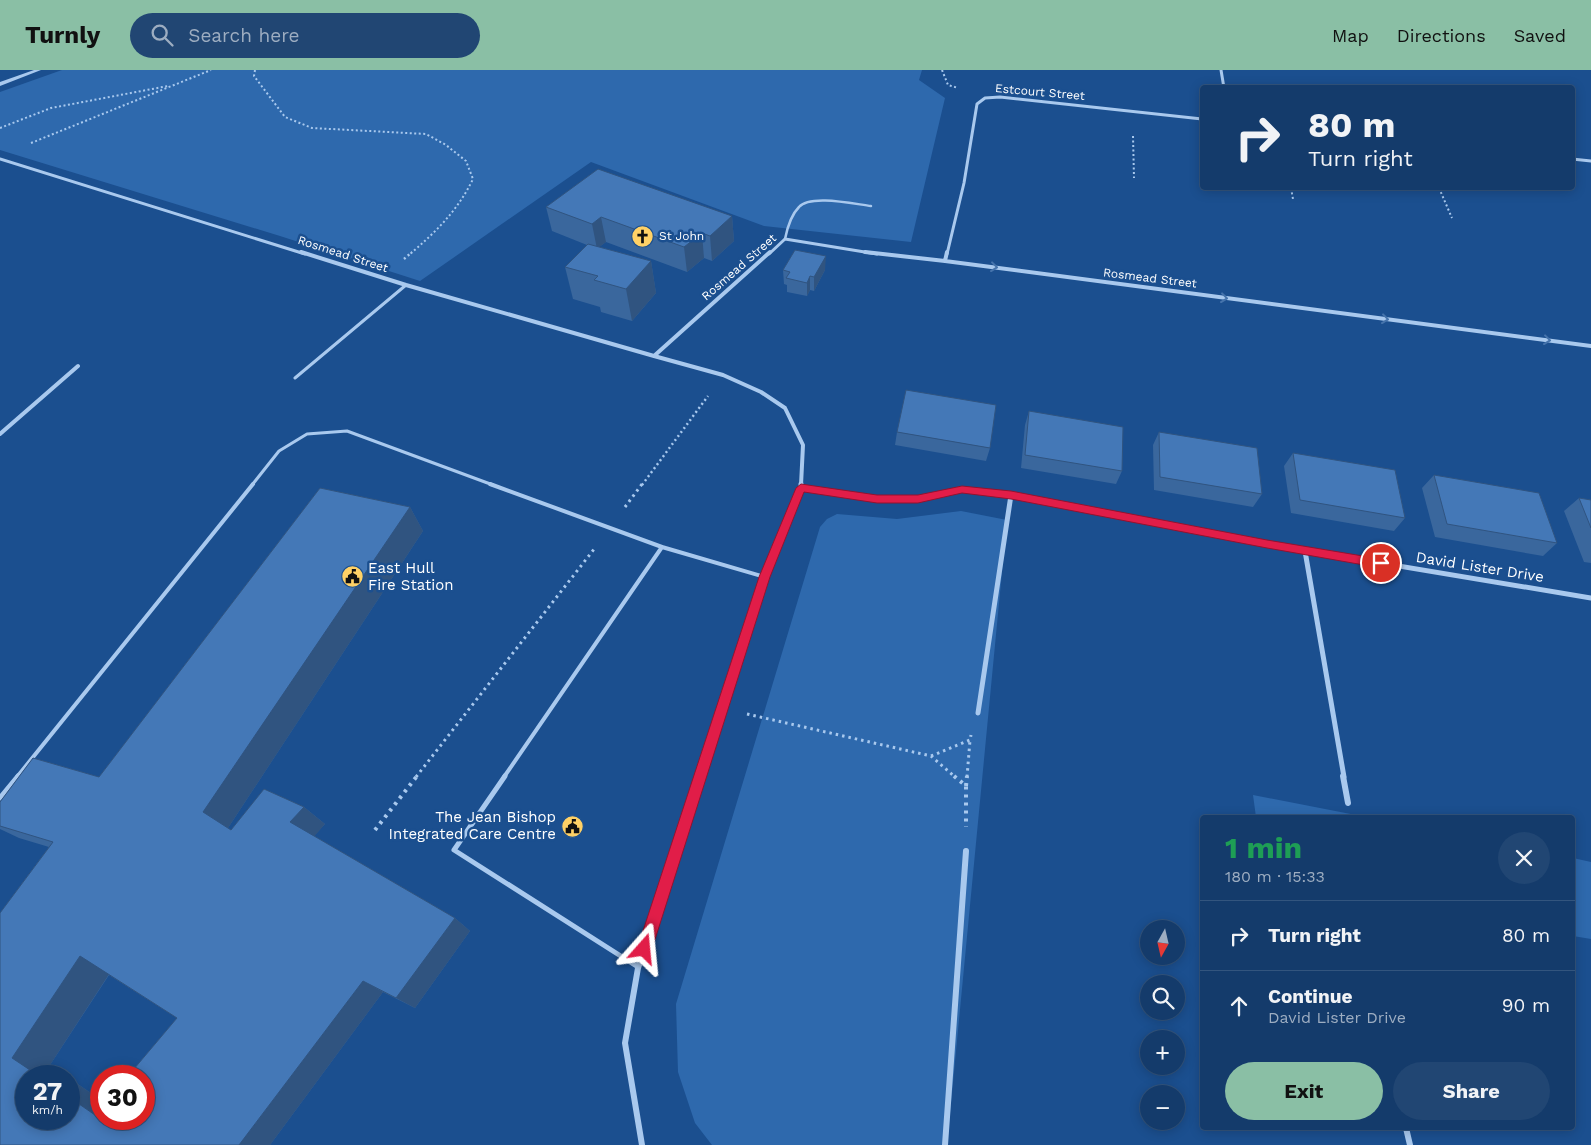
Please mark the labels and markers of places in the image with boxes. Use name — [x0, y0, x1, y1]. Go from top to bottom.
church icon: St John — [631, 224, 655, 248]
place label: St John — [659, 229, 704, 243]
pin — [1360, 542, 1402, 584]
place label: East Hull Fire Station — [368, 559, 453, 594]
public building icon: East Hull Fire Station — [340, 565, 364, 589]
place label: The Jean Bishop Integrated Care Centre — [389, 808, 556, 843]
public building icon: The Jean Bishop Integrated Care Centre — [560, 814, 584, 838]

